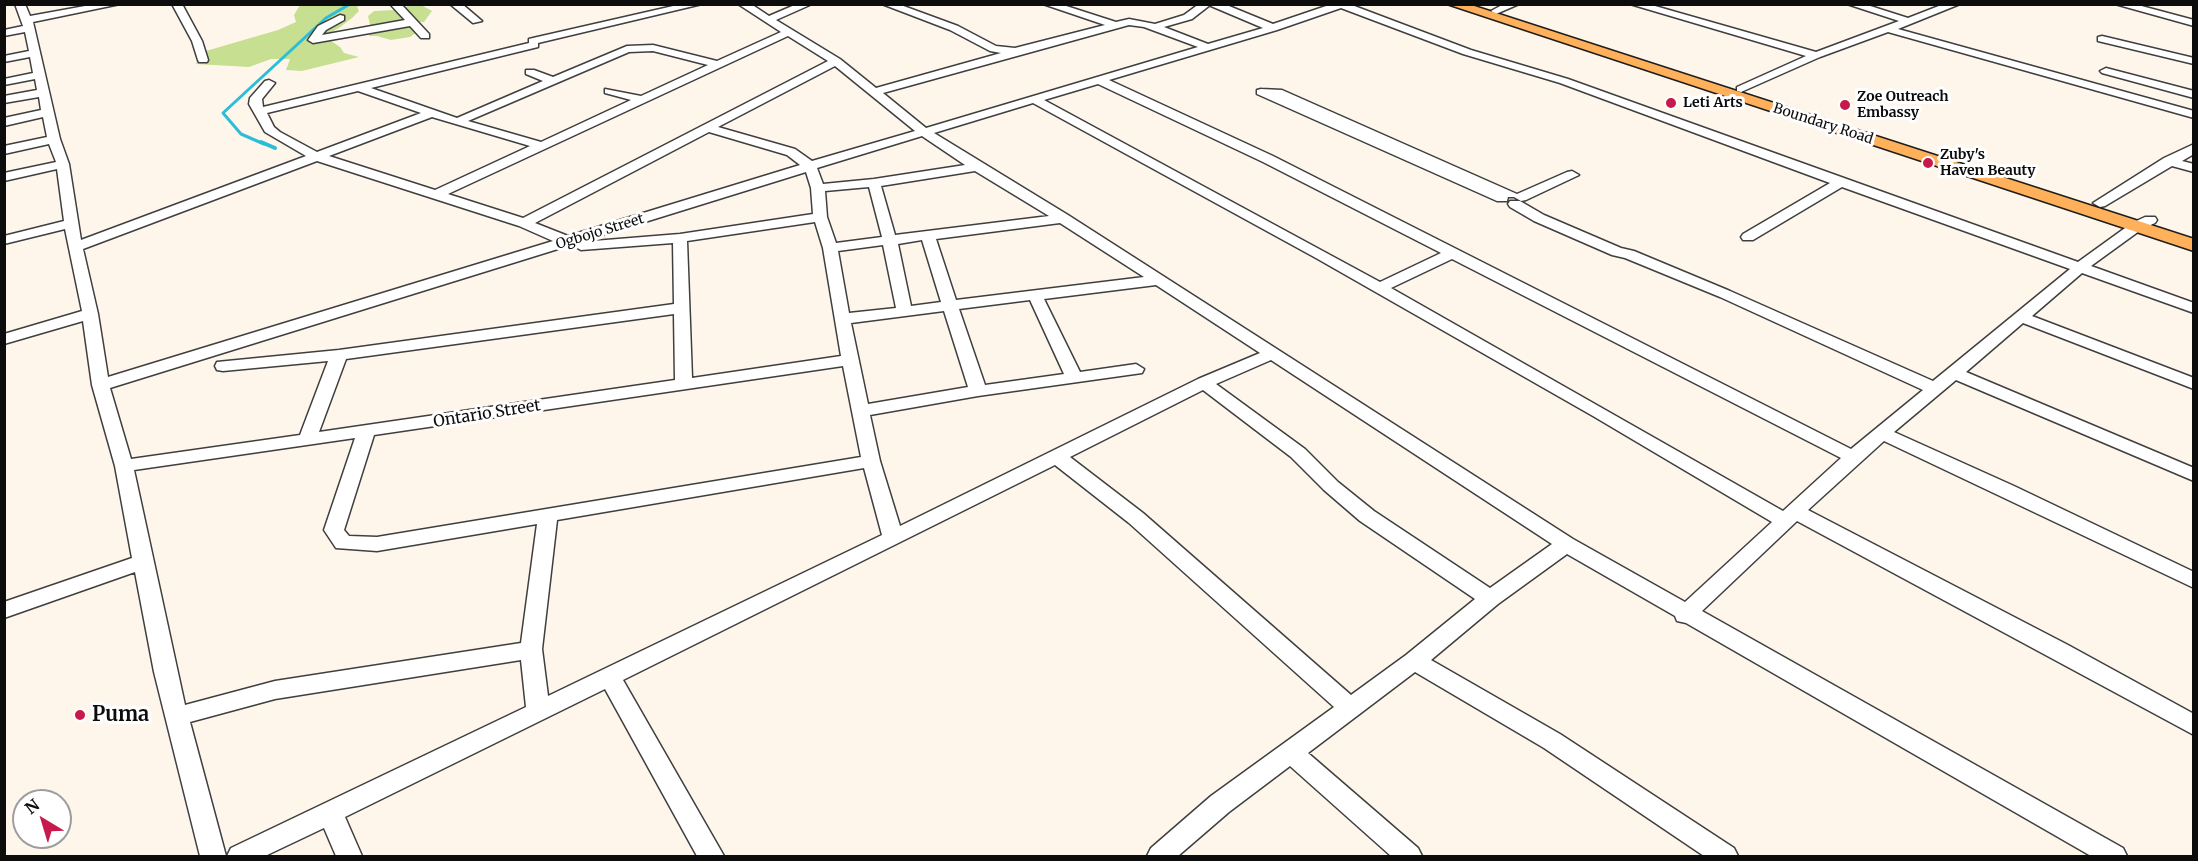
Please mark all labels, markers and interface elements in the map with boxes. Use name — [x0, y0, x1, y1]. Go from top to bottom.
place label: Zoe Outreach Embassy — [1857, 89, 1949, 122]
place label: Leti Arts — [1683, 95, 1743, 111]
marker: Leti Arts — [1664, 96, 1678, 110]
marker: Zoe Outreach Embassy — [1838, 98, 1852, 112]
street label: Boundary Road — [1771, 100, 1875, 148]
place label: Zuby's Haven Beauty — [1940, 147, 2036, 180]
marker: Zuby's Haven Beauty — [1921, 156, 1935, 170]
street label: Ogbojo Street — [554, 211, 646, 253]
street label: Ontario Street — [432, 396, 542, 432]
place label: Puma — [92, 703, 149, 727]
marker: Puma — [73, 708, 87, 722]
north arrow — [12, 789, 72, 849]
text: N — [21, 795, 43, 818]

